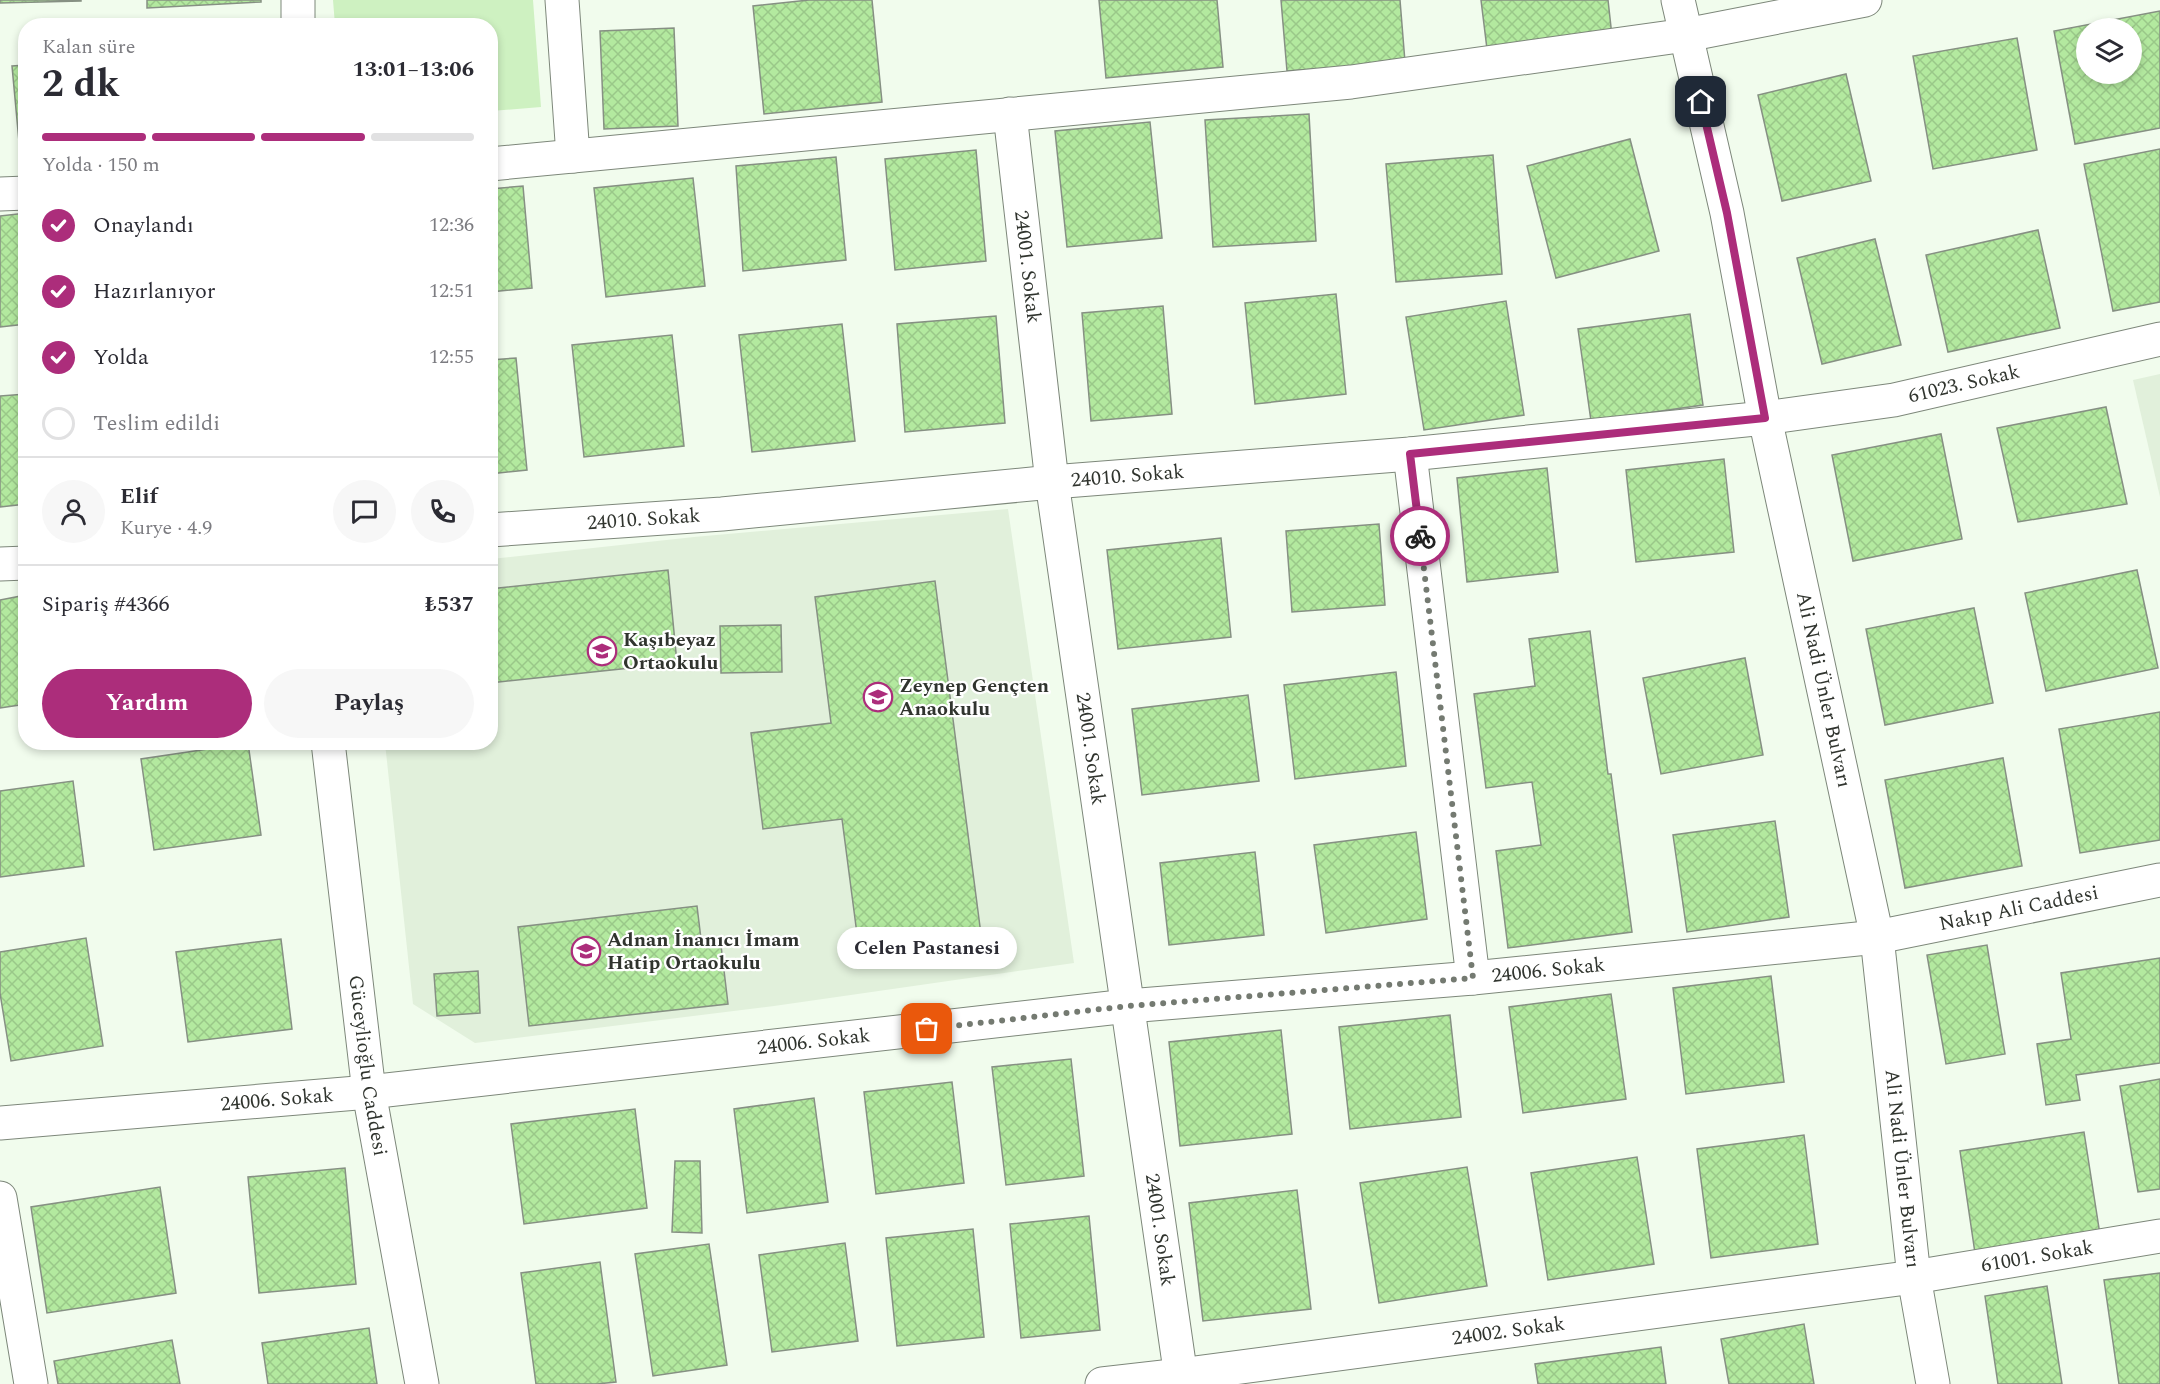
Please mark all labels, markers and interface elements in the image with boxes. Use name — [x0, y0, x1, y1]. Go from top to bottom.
map controls — [2076, 18, 2142, 84]
button: layers — [2076, 18, 2142, 84]
text: Kalan süre — [42, 32, 135, 62]
text: 13:01–13:06 — [352, 53, 474, 86]
text: 2 dk — [42, 55, 120, 114]
pin — [1675, 76, 1726, 127]
icon: home — [1684, 85, 1717, 118]
text: Yolda · 150 m — [42, 150, 160, 180]
icon: check — [42, 209, 75, 242]
text: Onaylandı — [93, 209, 194, 242]
street label: 24001. Sokak — [1006, 209, 1049, 325]
text: 12:36 — [429, 210, 474, 240]
icon: check — [42, 275, 75, 308]
text: Hazırlanıyor — [93, 275, 216, 308]
text: 12:51 — [429, 276, 474, 306]
icon: check — [42, 341, 75, 374]
text: Yolda — [93, 341, 149, 374]
text: 12:55 — [429, 342, 474, 372]
street label: 61023. Sokak — [1905, 357, 2023, 411]
text: Teslim edildi — [93, 407, 220, 440]
street label: 24010. Sokak — [1070, 457, 1185, 495]
button: person — [42, 480, 105, 543]
text: Elif — [120, 480, 158, 513]
button: chat — [333, 480, 396, 543]
button: phone — [411, 480, 474, 543]
street label: 24010. Sokak — [586, 501, 701, 538]
courier — [1390, 506, 1450, 566]
text: Kurye · 4.9 — [120, 513, 212, 543]
icon: bike — [1404, 520, 1437, 553]
text: Sipariş #4366 — [42, 588, 170, 621]
text: ₺537 — [425, 588, 474, 621]
street label: Ali Nadi Ünler Bulvarı — [1788, 589, 1859, 791]
place label: Kaşıbeyaz Ortaokulu — [623, 625, 719, 678]
school or university icon: Kaşıbeyaz Ortaokulu — [586, 635, 618, 667]
button: Yardım — [42, 669, 252, 738]
button: Paylaş — [264, 669, 474, 738]
place label: Zeynep Gençten Anaokulu — [899, 671, 1049, 724]
school or university icon: Zeynep Gençten Anaokulu — [862, 681, 894, 713]
street label: 24001. Sokak — [1068, 691, 1113, 807]
street label: Nakıp Ali Caddesi — [1936, 878, 2101, 939]
place label: Adnan İnanıcı İmam Hatip Ortaokulu — [607, 925, 799, 978]
callout: Celen Pastanesi — [837, 927, 1017, 969]
text: Celen Pastanesi — [854, 933, 1000, 963]
school or university icon: Adnan İnanıcı İmam Hatip Ortaokulu — [570, 935, 602, 967]
street label: 24006. Sokak — [1490, 950, 1606, 991]
street label: Güceylioğlu Caddesi — [340, 973, 395, 1159]
pin — [901, 1003, 952, 1054]
icon: bag — [910, 1012, 943, 1045]
street label: 24006. Sokak — [756, 1020, 872, 1063]
street label: Ali Nadi Ünler Bulvarı — [1876, 1068, 1928, 1270]
street label: 24006. Sokak — [219, 1080, 335, 1119]
street label: 24001. Sokak — [1137, 1172, 1183, 1288]
street label: 61001. Sokak — [1979, 1232, 2096, 1281]
street label: 24002. Sokak — [1450, 1309, 1567, 1354]

